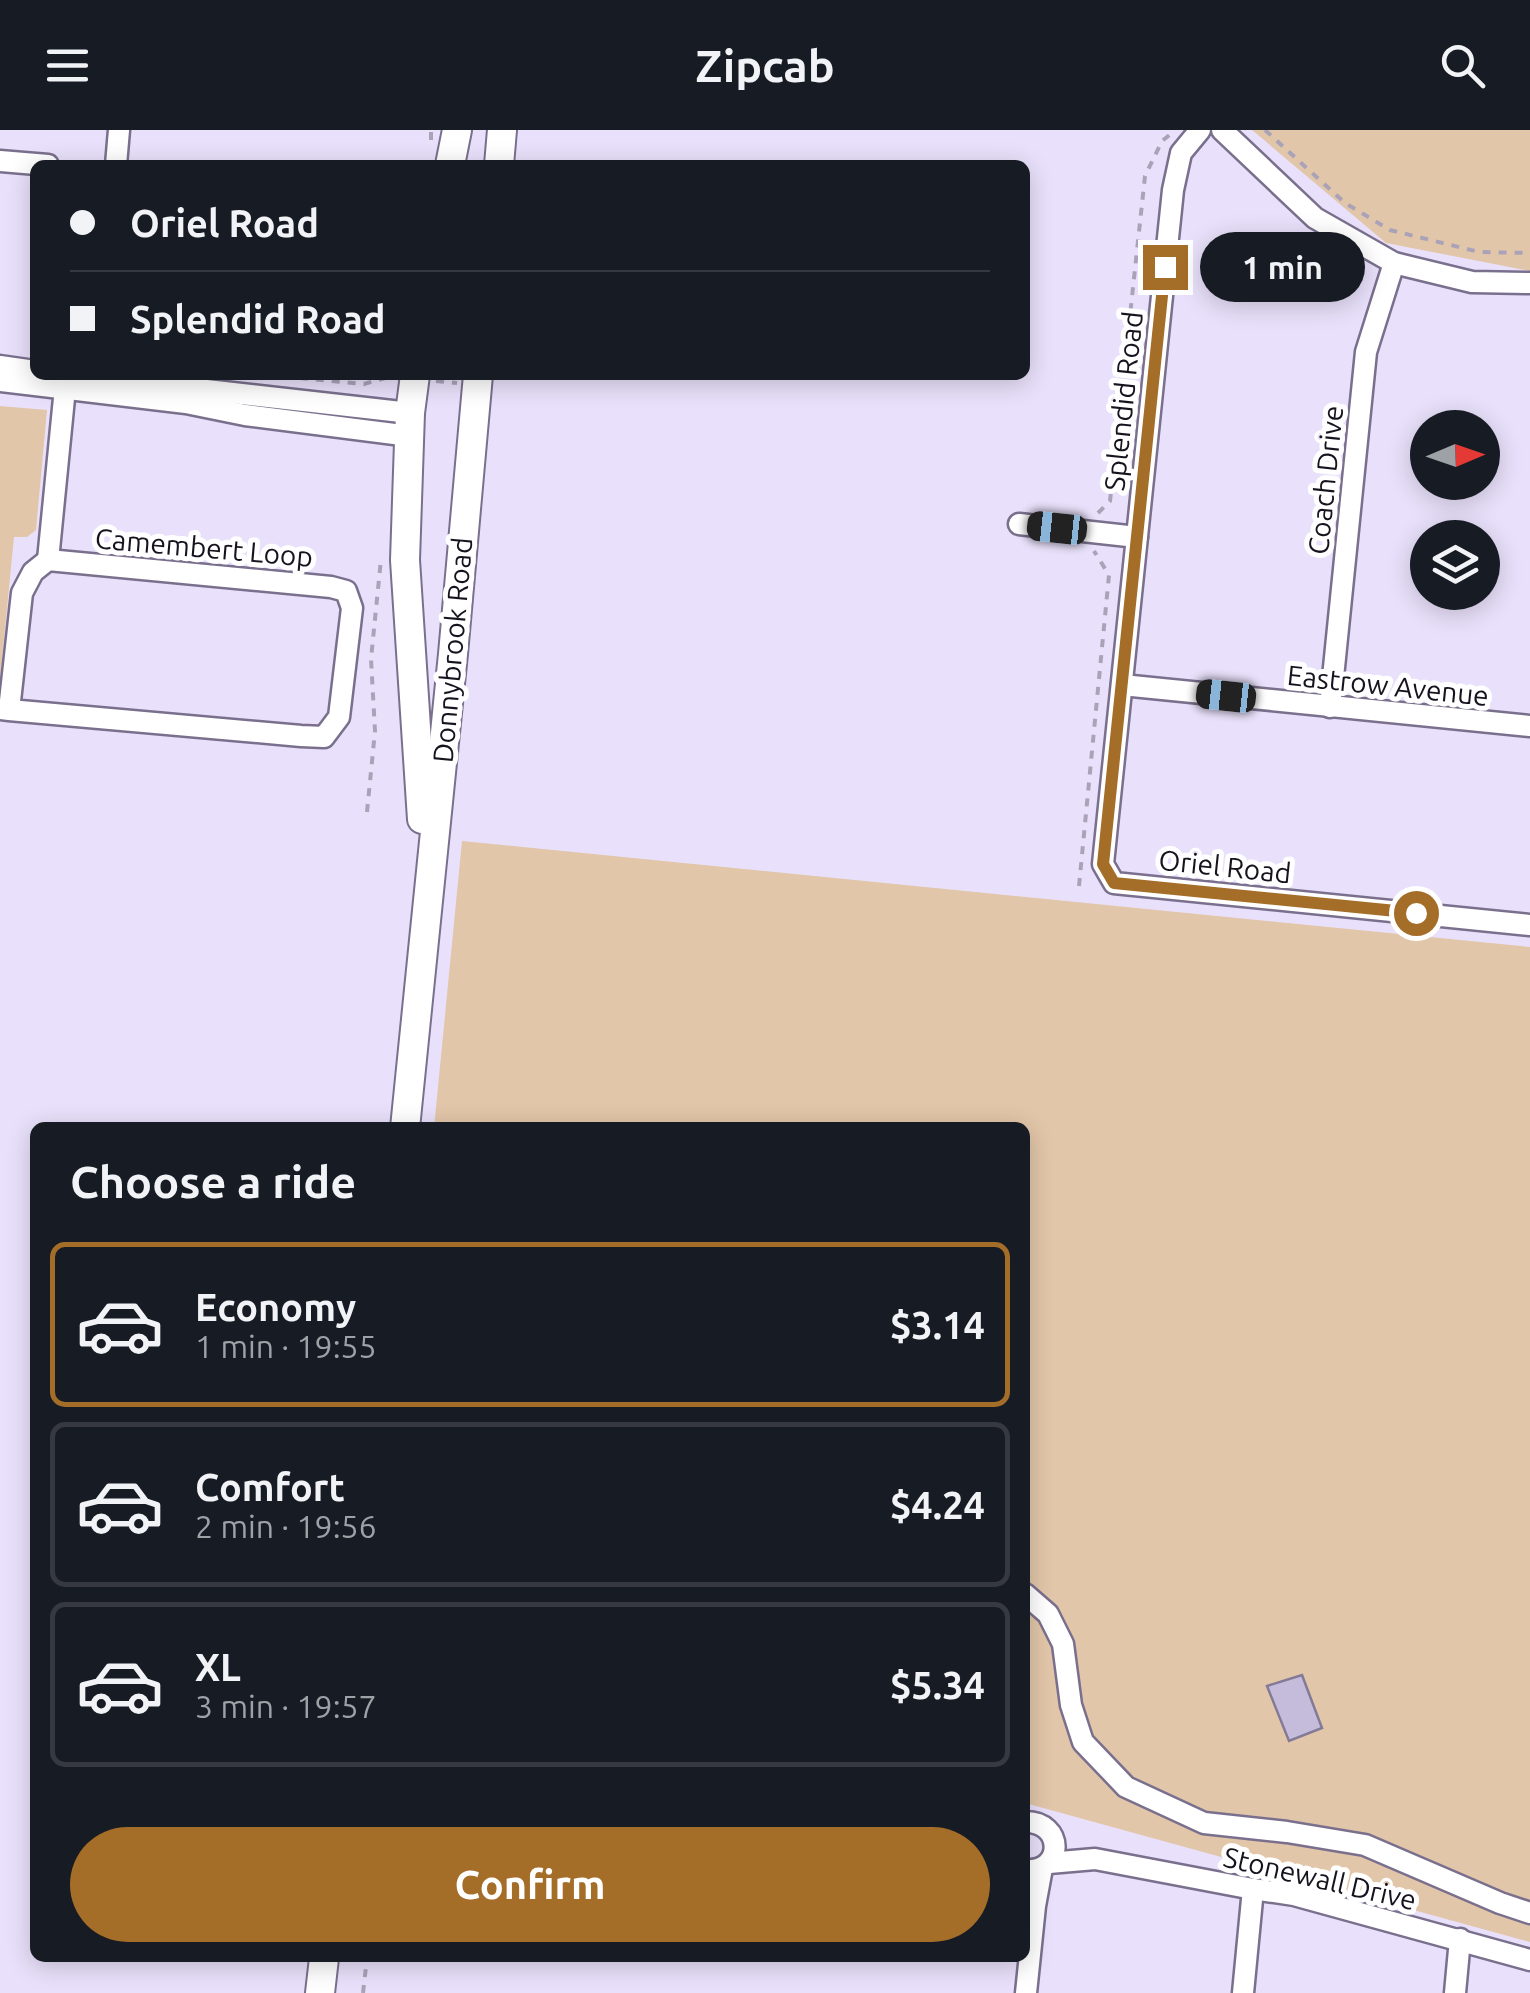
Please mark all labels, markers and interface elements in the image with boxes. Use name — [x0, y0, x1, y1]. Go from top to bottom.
icon: menu — [40, 38, 95, 93]
icon: search — [1435, 38, 1490, 93]
text: Zipcab — [695, 40, 835, 91]
text: Oriel Road — [130, 202, 319, 244]
callout: 1 min — [1200, 232, 1365, 302]
route end — [1143, 245, 1188, 290]
text: 1 min — [1242, 249, 1323, 285]
text: Splendid Road — [130, 298, 386, 340]
street label: Splendid Road — [1098, 310, 1148, 492]
street label: Coach Drive — [1302, 404, 1348, 556]
north arrow — [1410, 410, 1500, 500]
map controls — [1410, 410, 1500, 610]
car — [1026, 510, 1088, 546]
button: layers — [1410, 520, 1500, 610]
street label: Camembert Loop — [94, 522, 314, 572]
street label: Donnybrook Road — [427, 536, 477, 764]
street label: Eastrow Avenue — [1286, 659, 1490, 711]
car — [1195, 678, 1257, 714]
street label: Oriel Road — [1157, 844, 1293, 888]
route start — [1394, 891, 1439, 936]
text: Choose a ride — [70, 1156, 356, 1207]
icon: car — [75, 1280, 165, 1370]
text: Economy — [195, 1286, 356, 1328]
text: $3.14 — [890, 1304, 985, 1346]
text: 1 min · 19:55 — [195, 1328, 377, 1364]
icon: car — [75, 1460, 165, 1550]
text: Comfort — [195, 1466, 345, 1508]
text: $4.24 — [890, 1484, 985, 1526]
text: 2 min · 19:56 — [195, 1508, 377, 1544]
icon: car — [75, 1640, 165, 1730]
text: XL — [195, 1646, 241, 1688]
text: $5.34 — [890, 1664, 985, 1706]
text: 3 min · 19:57 — [195, 1688, 377, 1724]
button: Confirm — [70, 1827, 990, 1942]
street label: Stonewall Drive — [1221, 1841, 1419, 1915]

